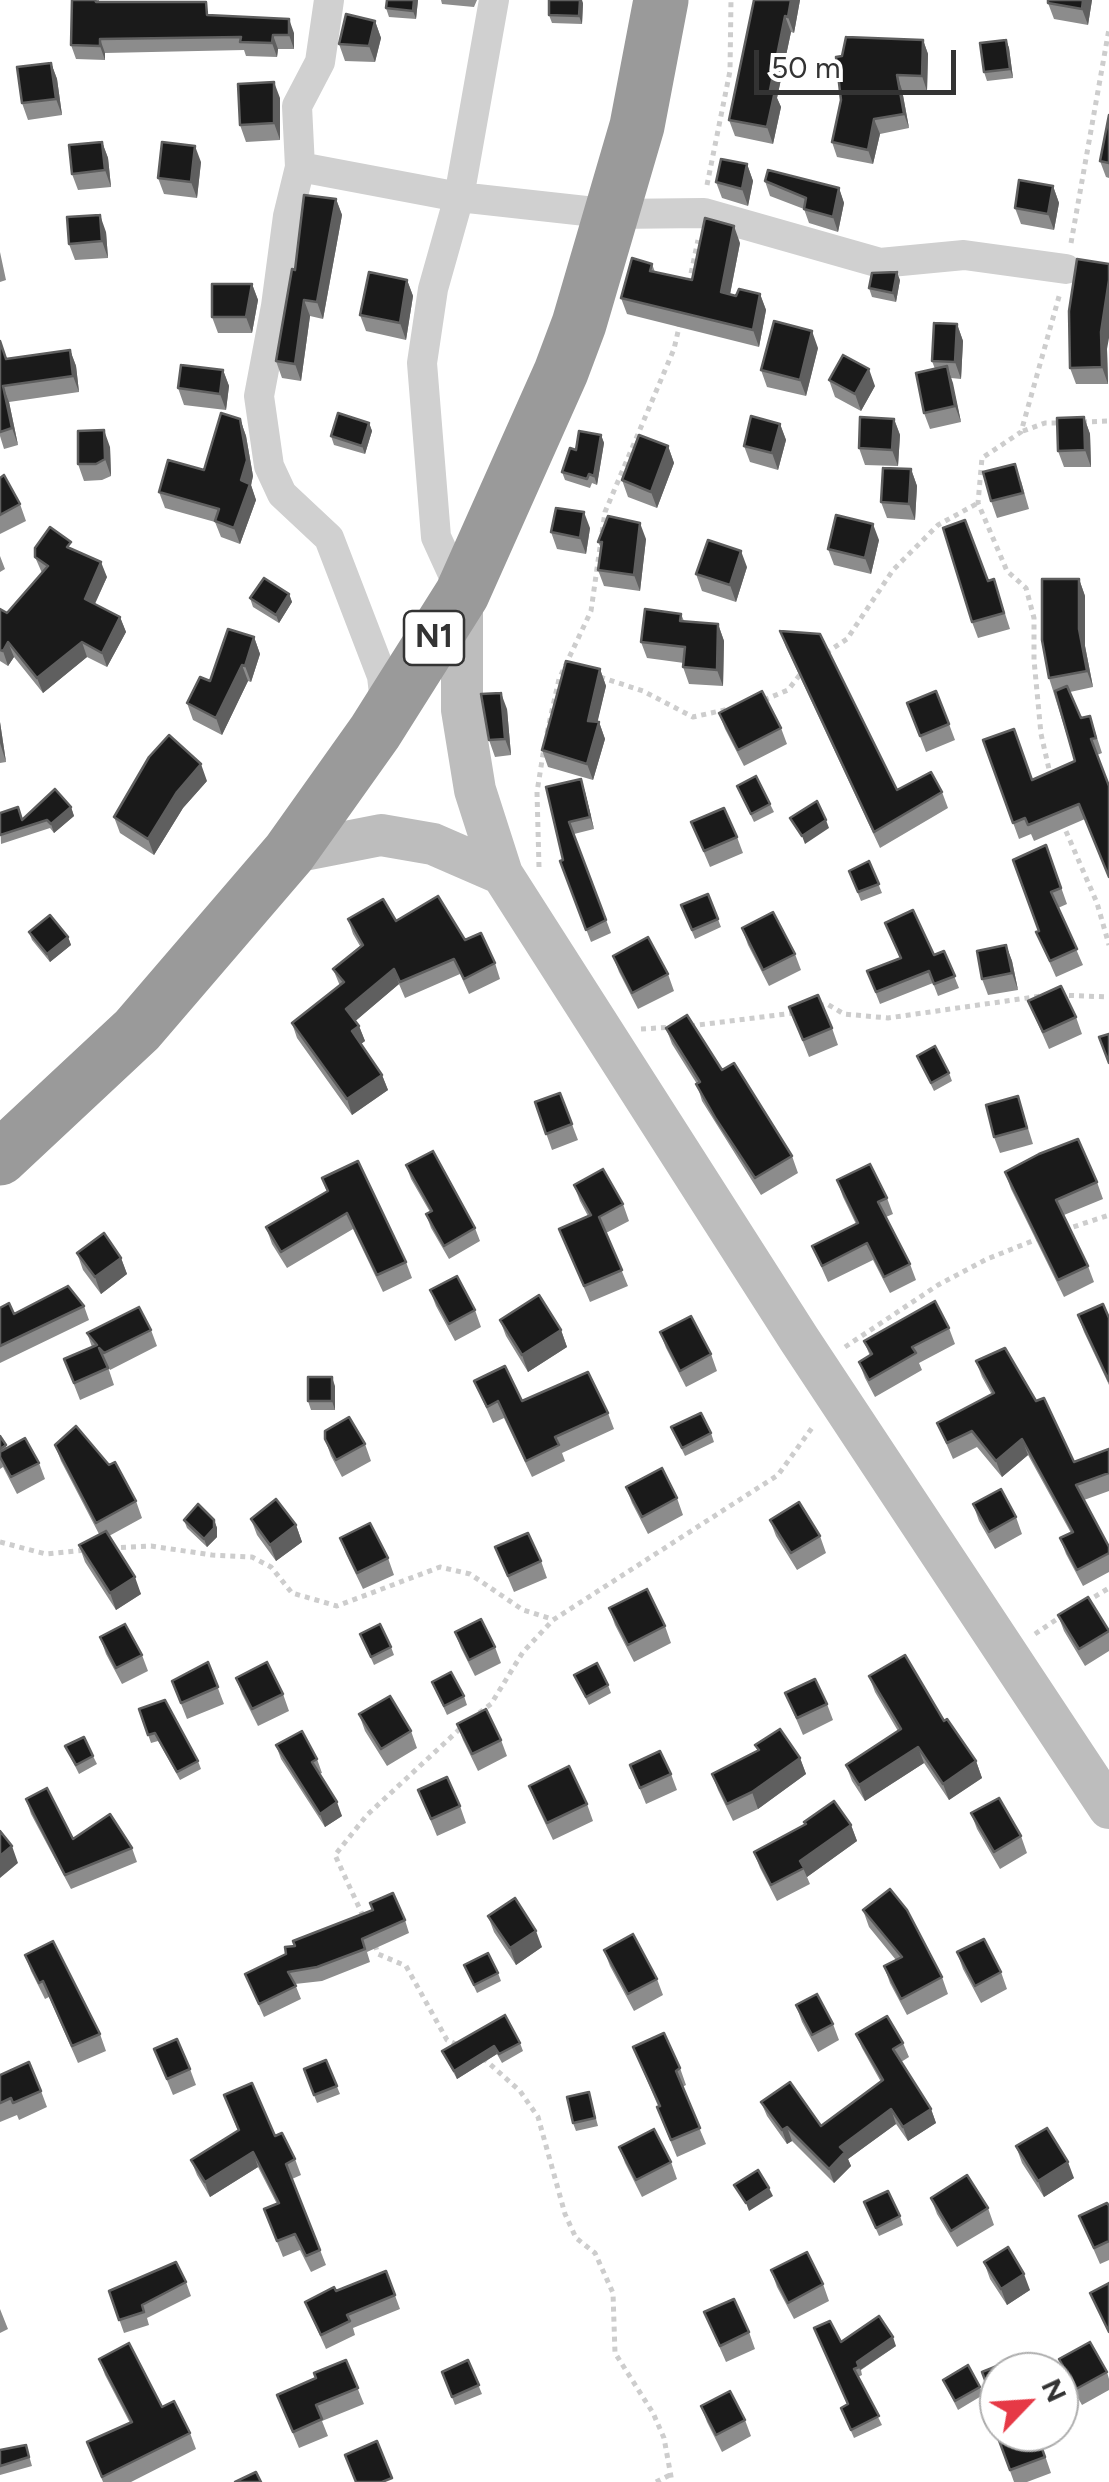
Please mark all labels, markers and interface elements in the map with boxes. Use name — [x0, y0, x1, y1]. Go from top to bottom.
scale bar — [759, 30, 962, 92]
text: 50 m — [771, 49, 840, 86]
road number: N1 — [404, 611, 464, 665]
north arrow — [979, 2352, 1079, 2452]
text: N — [1034, 2373, 1074, 2407]

